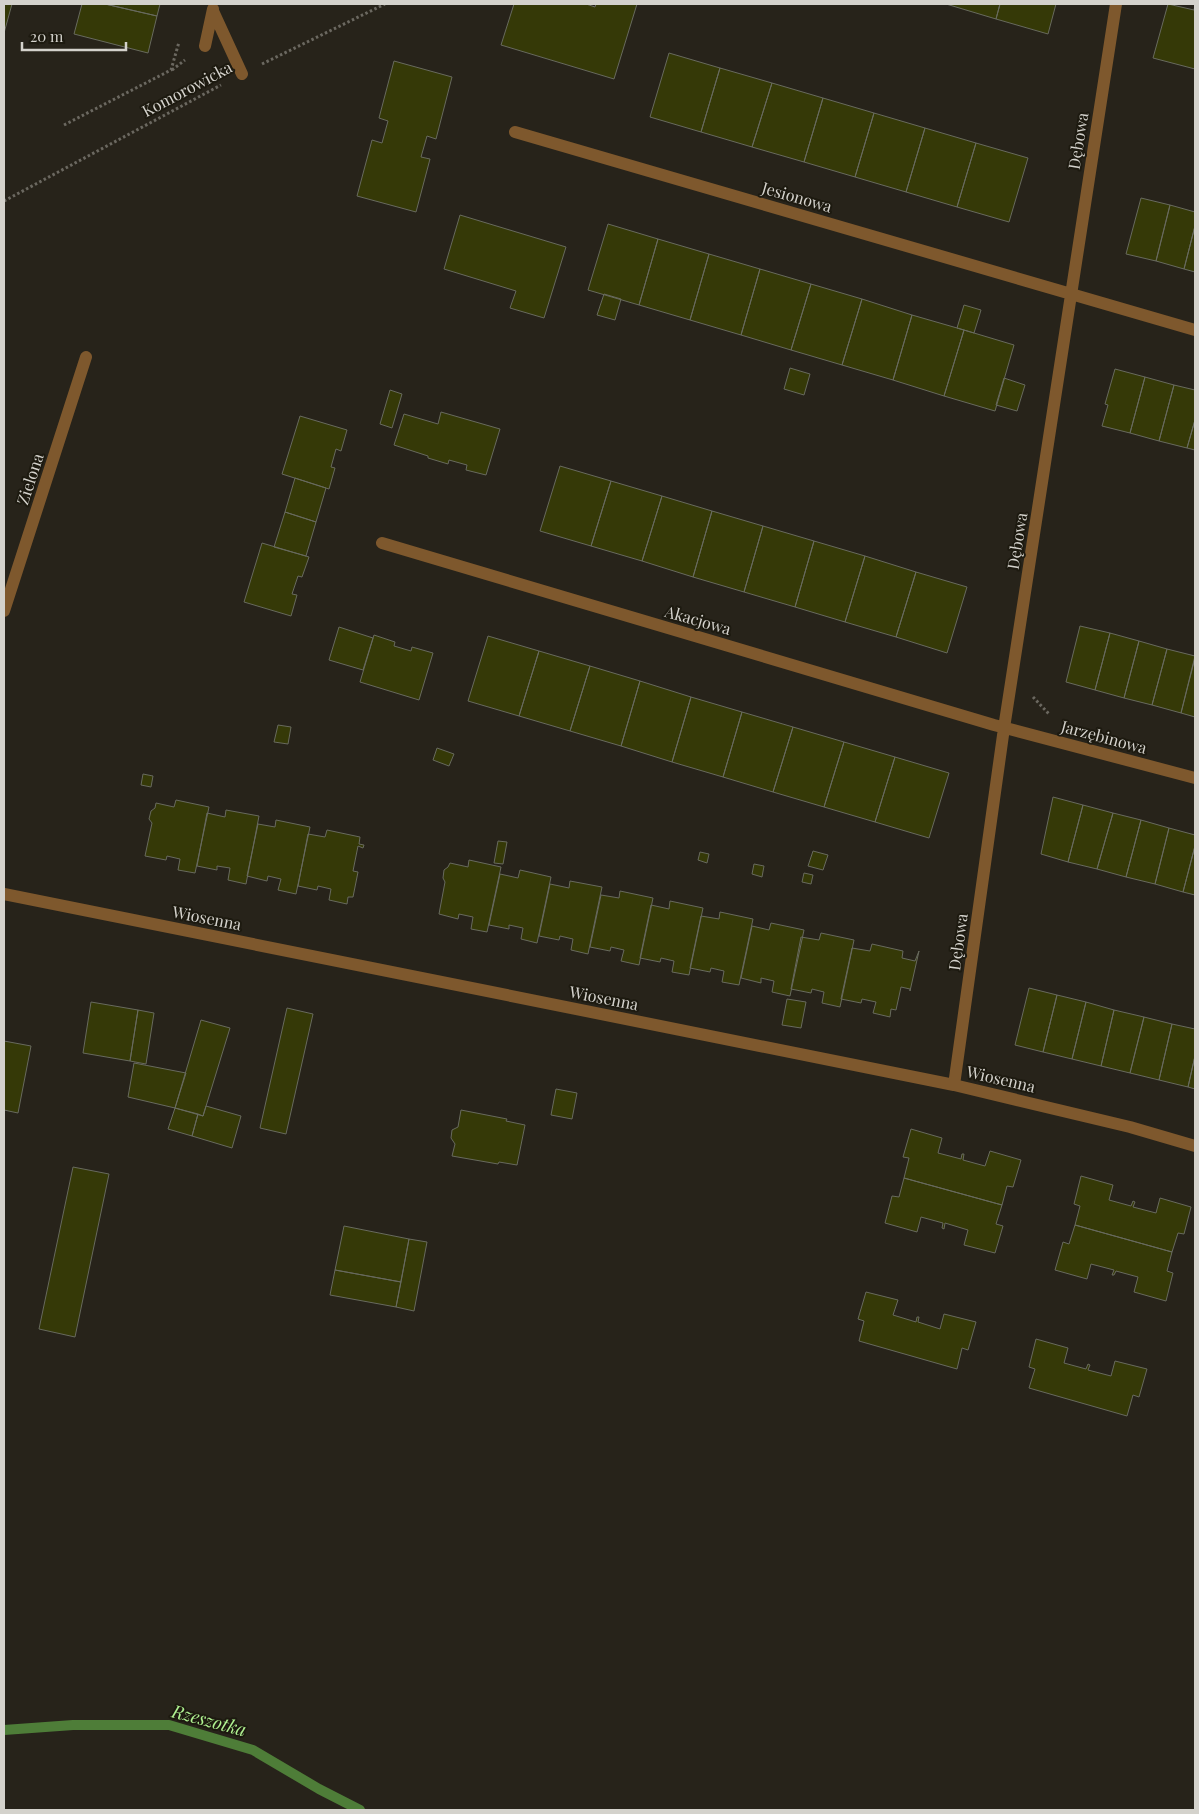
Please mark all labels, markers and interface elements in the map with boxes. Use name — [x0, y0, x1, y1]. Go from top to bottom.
scale bar — [22, 20, 126, 52]
text: 20 m — [30, 26, 64, 46]
street label: Komorowicka — [138, 56, 235, 121]
street label: Dębowa — [1063, 111, 1092, 171]
street label: Jesionowa — [759, 176, 835, 217]
street label: Zielona — [11, 450, 48, 507]
street label: Dębowa — [1002, 511, 1031, 571]
street label: Akacjowa — [662, 600, 734, 639]
street label: Jarzębinowa — [1058, 715, 1149, 758]
street label: Wiosenna — [170, 900, 243, 934]
street label: Dębowa — [943, 912, 972, 972]
street label: Wiosenna — [567, 980, 640, 1014]
street label: Wiosenna — [964, 1060, 1038, 1097]
water label: Rzeszotka — [168, 1698, 249, 1741]

